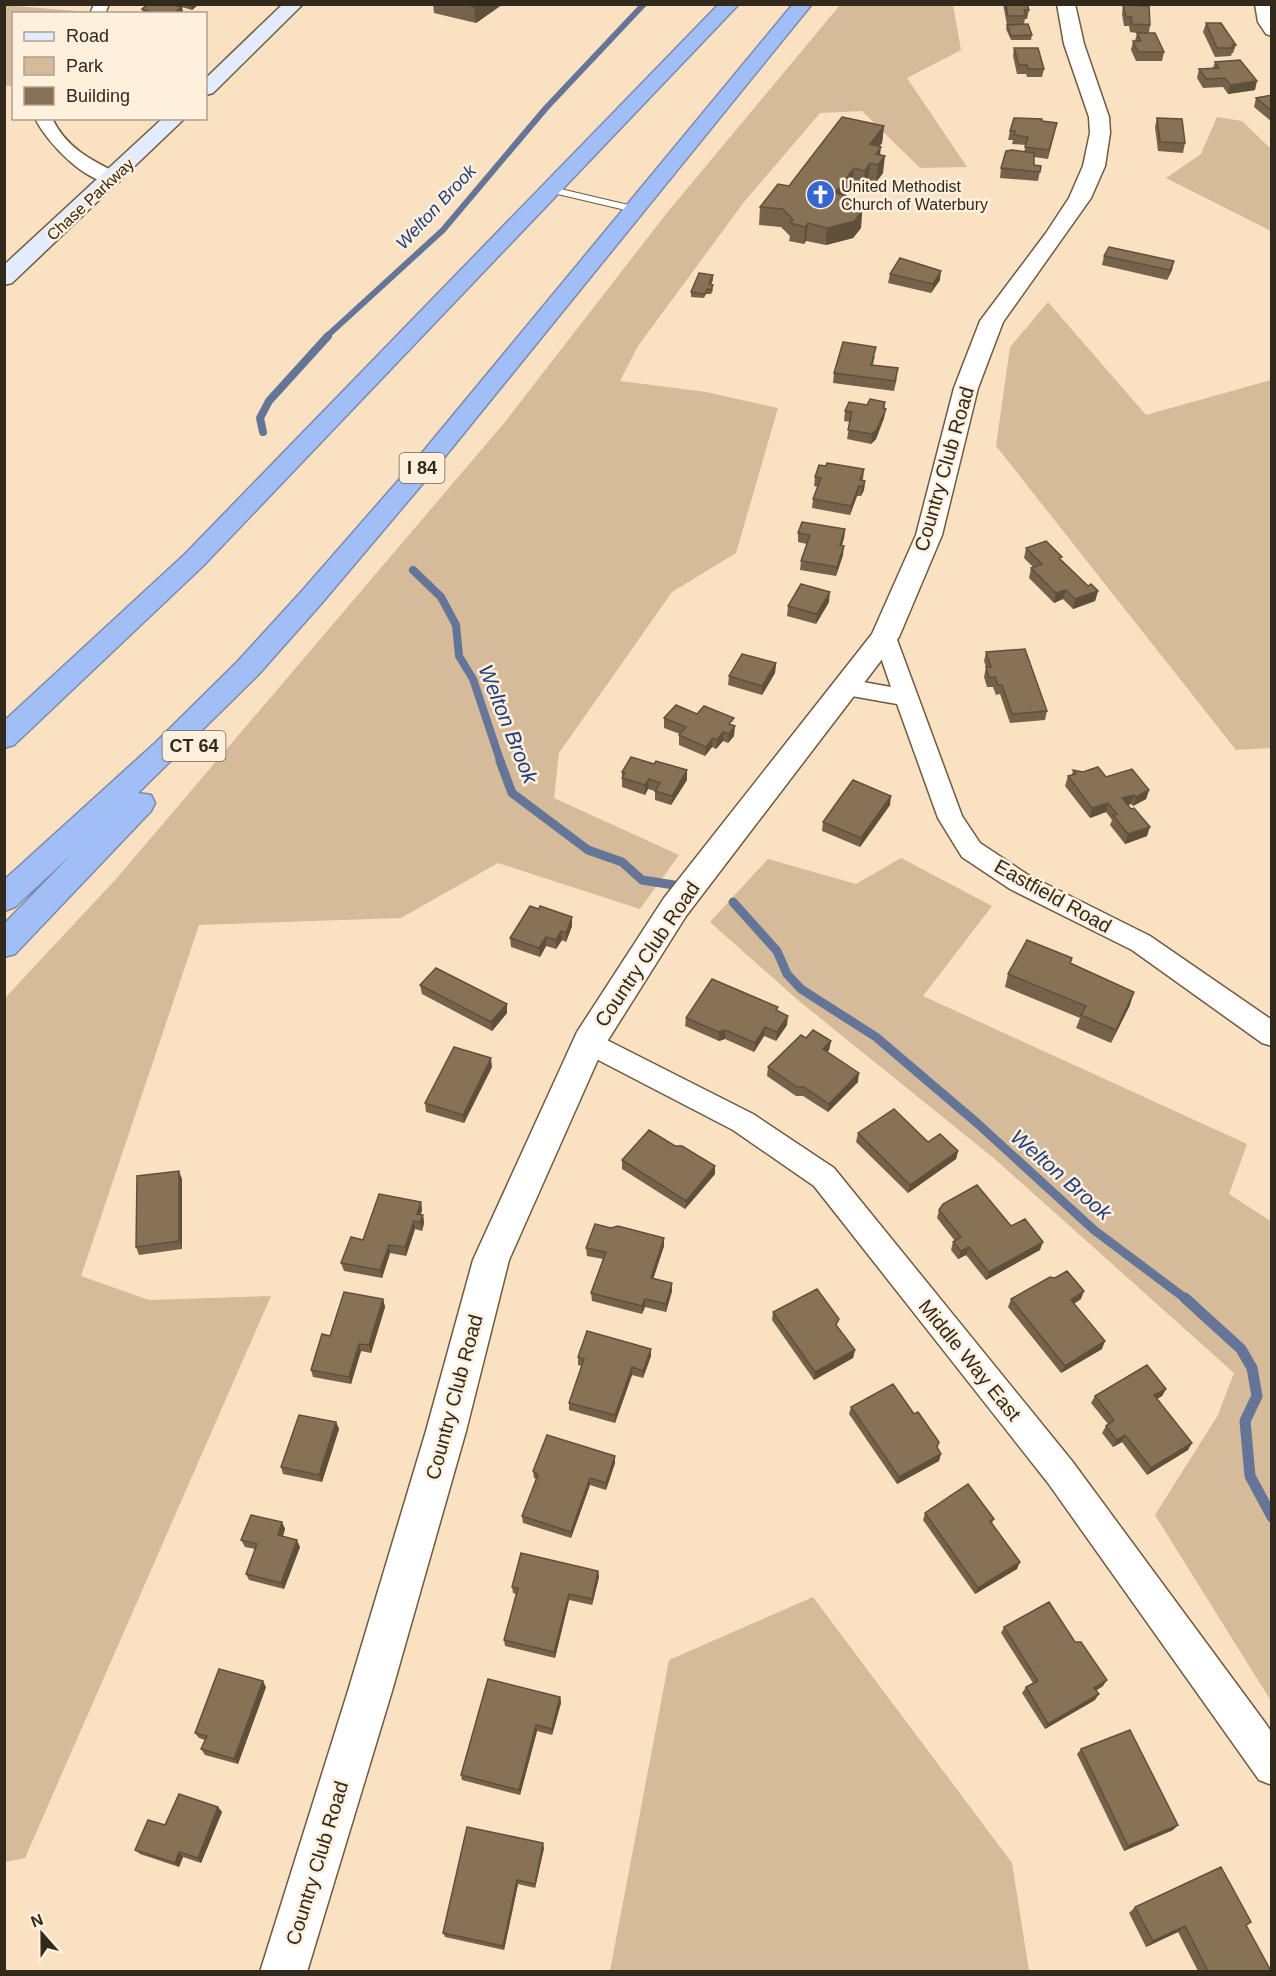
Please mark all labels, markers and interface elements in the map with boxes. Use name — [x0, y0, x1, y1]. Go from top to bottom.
legend — [12, 12, 207, 120]
text: Road — [66, 26, 109, 46]
text: Park — [66, 56, 104, 76]
text: Building — [66, 86, 130, 106]
street label: Chase Parkway — [44, 155, 137, 244]
water label: Welton Brook — [392, 160, 481, 253]
place label: United Methodist Church of Waterbury — [841, 178, 988, 213]
church icon: United Methodist Church of Waterbury — [804, 179, 836, 211]
street label: Country Club Road — [910, 384, 978, 554]
road number: I 84 — [400, 453, 444, 483]
water label: Welton Brook — [474, 661, 543, 788]
road number: CT 64 — [162, 731, 226, 761]
street label: Eastfield Road — [991, 855, 1115, 937]
street label: Country Club Road — [590, 877, 704, 1031]
water label: Welton Brook — [1006, 1125, 1117, 1226]
street label: Middle Way East — [914, 1295, 1026, 1425]
street label: Country Club Road — [421, 1312, 487, 1482]
street label: Country Club Road — [282, 1778, 352, 1948]
north arrow — [12, 1904, 72, 1964]
text: N — [28, 1910, 45, 1930]

